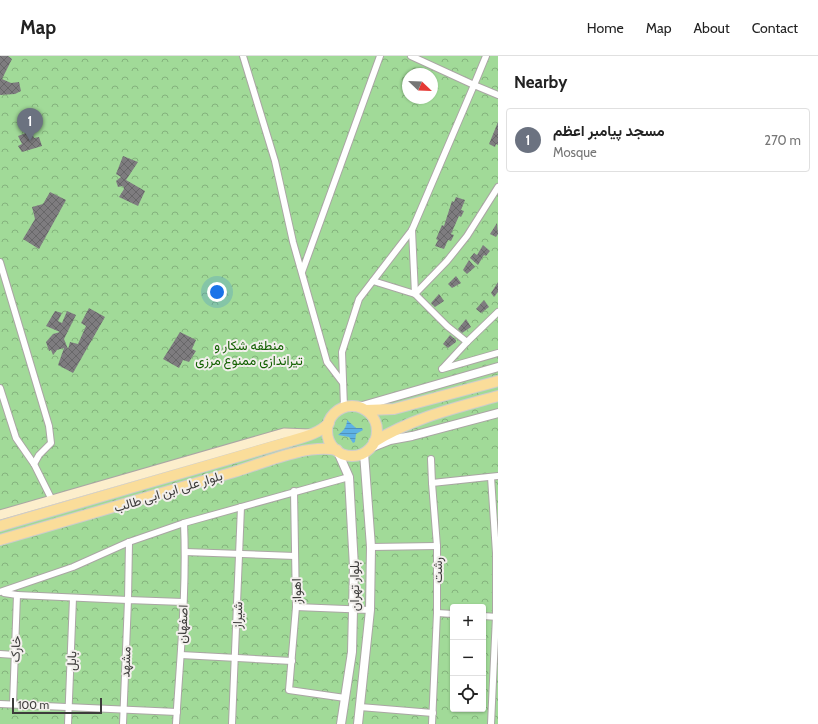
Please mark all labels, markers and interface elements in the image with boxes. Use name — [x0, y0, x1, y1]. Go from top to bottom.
text: Map — [20, 16, 56, 39]
text: Home — [587, 19, 624, 37]
text: Map — [646, 19, 671, 37]
text: About — [693, 19, 730, 37]
text: Contact — [752, 19, 798, 37]
north arrow — [402, 68, 438, 104]
text: Nearby — [514, 72, 567, 92]
pin: 1 — [17, 108, 43, 141]
text: مسجد پیامبر اعظم — [553, 122, 665, 140]
text: 1 — [526, 132, 530, 148]
text: 270 m — [764, 132, 801, 148]
text: Mosque — [553, 144, 597, 160]
your location — [207, 282, 227, 302]
park label: منطقه شکار و تیراندازی ممنوع مرزی — [195, 337, 303, 370]
street label: بلوار علی ابن ابی طالب — [112, 467, 225, 516]
street label: رشت — [429, 557, 446, 583]
street label: بلوار تهران — [346, 561, 363, 611]
street label: اهواز — [288, 578, 305, 605]
street label: شیراز — [228, 601, 246, 630]
street label: اصفهان — [173, 604, 192, 644]
map controls — [450, 604, 486, 712]
button: + — [450, 604, 486, 640]
street label: خارک — [7, 635, 24, 663]
button: − — [450, 640, 486, 676]
street label: مشهد — [116, 646, 135, 678]
street label: بابل — [63, 651, 80, 671]
button: locate — [450, 676, 486, 712]
scale bar — [12, 696, 102, 715]
text: 100 m — [18, 698, 49, 712]

